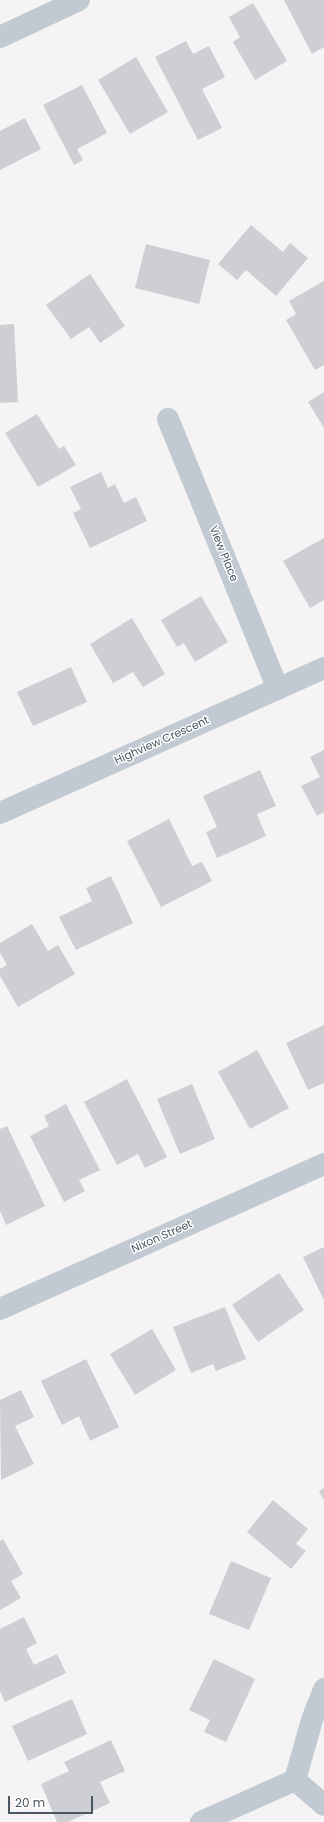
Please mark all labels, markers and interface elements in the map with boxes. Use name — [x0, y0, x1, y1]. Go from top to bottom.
street label: View Place — [206, 524, 240, 584]
street label: Highview Crescent — [113, 714, 211, 768]
street label: Nixon Street — [130, 1218, 194, 1256]
scale bar — [10, 1788, 95, 1814]
text: 20 m — [15, 1794, 45, 1811]

